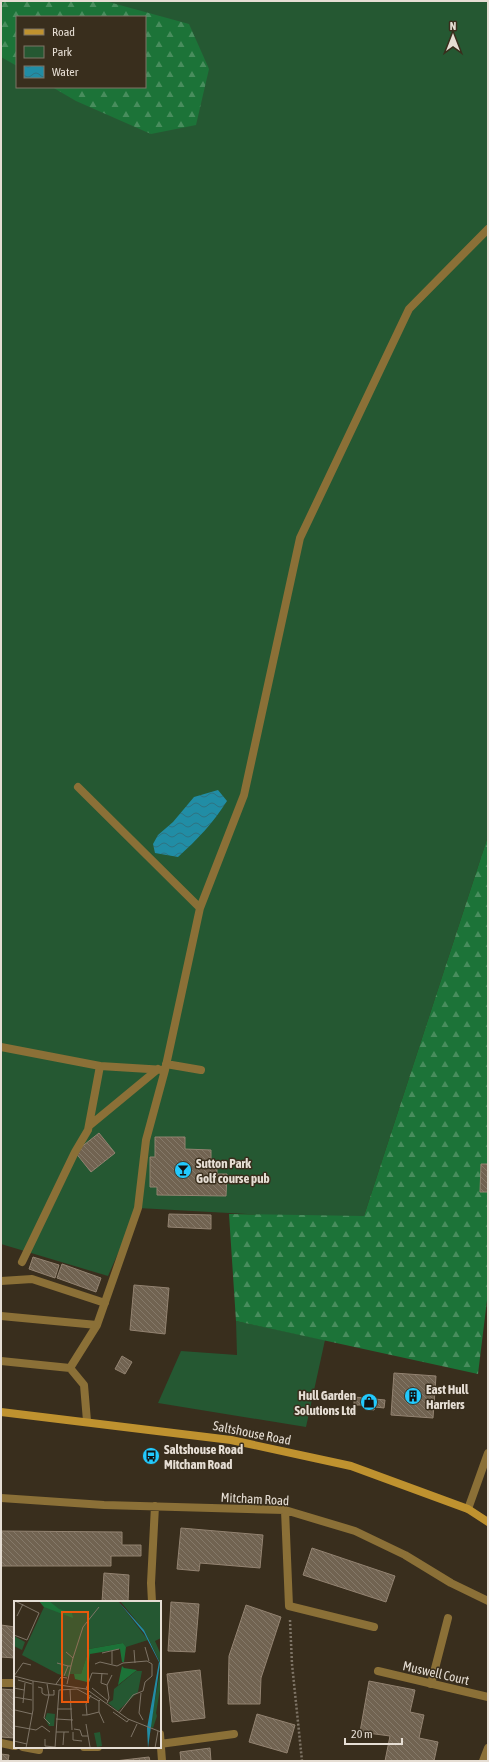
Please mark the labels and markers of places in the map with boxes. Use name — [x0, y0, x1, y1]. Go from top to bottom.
place label: Sutton Park Golf course pub — [196, 1156, 270, 1186]
bar icon: Sutton Park Golf course pub — [173, 1160, 193, 1180]
place label: East Hull Harriers — [426, 1382, 469, 1412]
building icon: East Hull Harriers — [403, 1386, 423, 1406]
place label: Hull Garden Solutions Ltd — [294, 1388, 356, 1418]
shop icon: Hull Garden Solutions Ltd — [359, 1392, 379, 1412]
place label: Saltshouse Road Mitcham Road — [164, 1442, 243, 1472]
bus stop icon: Saltshouse Road Mitcham Road — [141, 1446, 161, 1466]

